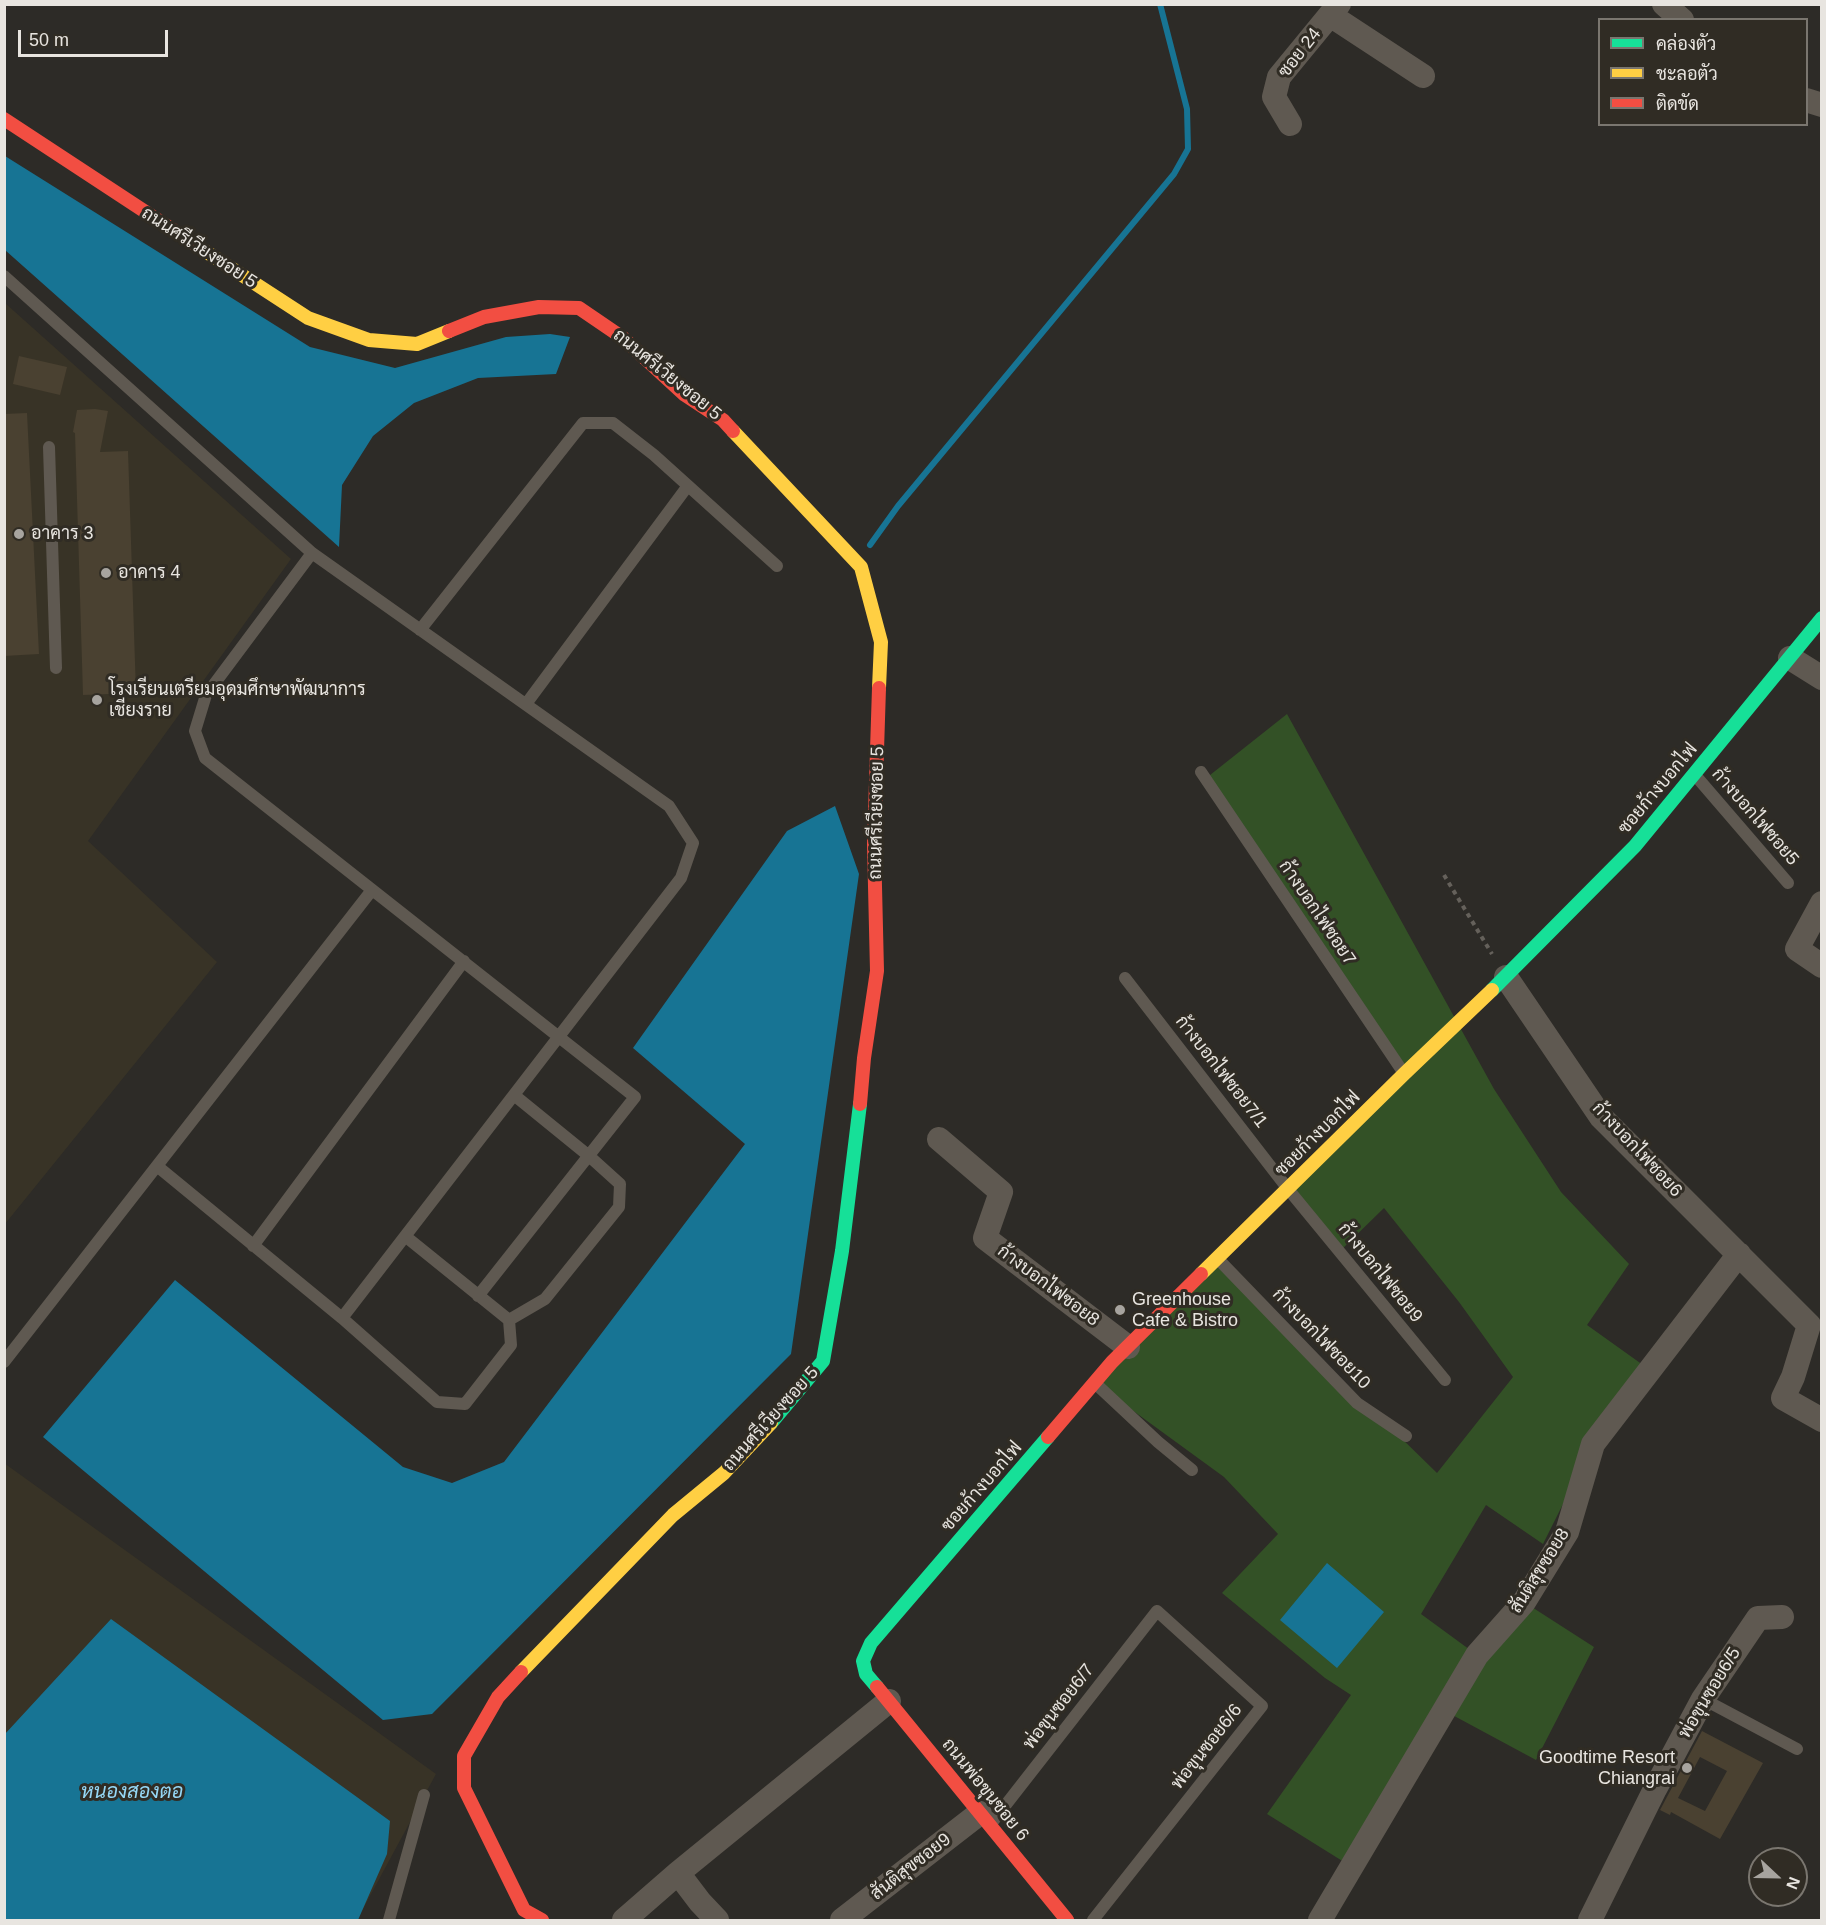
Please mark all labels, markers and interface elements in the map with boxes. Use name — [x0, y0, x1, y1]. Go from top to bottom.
scale bar — [21, 18, 171, 56]
legend — [1598, 18, 1808, 126]
street label: ซอย 24 — [1274, 24, 1326, 82]
text: 50 m — [29, 30, 69, 50]
text: คล่องตัว — [1656, 34, 1716, 54]
text: ชะลอตัว — [1656, 64, 1718, 84]
text: ติดขัด — [1656, 94, 1699, 114]
street label: ถนนศรีเวียงซอย 5 — [137, 203, 261, 293]
street label: ถนนศรีเวียงซอย 5 — [608, 325, 726, 425]
place label: อาคาร 3 — [31, 523, 94, 545]
marker: อาคาร 3 — [12, 527, 26, 541]
place label: อาคาร 4 — [118, 562, 181, 584]
marker: อาคาร 4 — [99, 566, 113, 580]
place label: โรงเรียนเตรียมอุดมศึกษาพัฒนาการ เชียงราย — [109, 679, 366, 722]
marker: โรงเรียนเตรียมอุดมศึกษาพัฒนาการ เชียงราย — [90, 693, 104, 707]
street label: ซอยก้างบอกไฟ — [1614, 739, 1702, 839]
street label: ถนนศรีเวียงซอย 5 — [865, 746, 889, 880]
street label: ก้างบอกไฟซอย5 — [1707, 764, 1803, 870]
street label: ก้างบอกไฟซอย7 — [1274, 856, 1360, 970]
street label: ก้างบอกไฟซอย7/1 — [1170, 1011, 1272, 1133]
street label: ซอยก้างบอกไฟ — [1271, 1087, 1365, 1181]
street label: ก้างบอกไฟซอย6 — [1588, 1098, 1686, 1202]
street label: ก้างบอกไฟซอย9 — [1333, 1219, 1427, 1327]
street label: ก้างบอกไฟซอย8 — [993, 1241, 1103, 1331]
street label: ก้างบอกไฟซอย10 — [1267, 1284, 1375, 1394]
place label: Greenhouse Cafe & Bistro — [1132, 1289, 1238, 1332]
marker: Greenhouse Cafe & Bistro — [1113, 1303, 1127, 1317]
street label: ถนนศรีเวียงซอย 5 — [718, 1362, 824, 1476]
street label: ซอยก้างบอกไฟ — [937, 1438, 1027, 1536]
street label: สันติสุขซอย8 — [1505, 1525, 1575, 1617]
street label: พ่อขุนซอย6/5 — [1674, 1643, 1746, 1743]
street label: พ่อขุนซอย6/7 — [1019, 1660, 1099, 1754]
street label: พ่อขุนซอย6/6 — [1167, 1700, 1247, 1794]
street label: ถนนพ่อขุนซอย 6 — [937, 1734, 1033, 1846]
place label: Goodtime Resort Chiangrai — [1539, 1747, 1675, 1790]
marker: Goodtime Resort Chiangrai — [1680, 1761, 1694, 1775]
water label: หนองสองตอ — [81, 1780, 183, 1804]
street label: สันติสุขซอย9 — [867, 1829, 955, 1905]
north arrow — [1748, 1847, 1808, 1907]
text: N — [1783, 1875, 1803, 1892]

